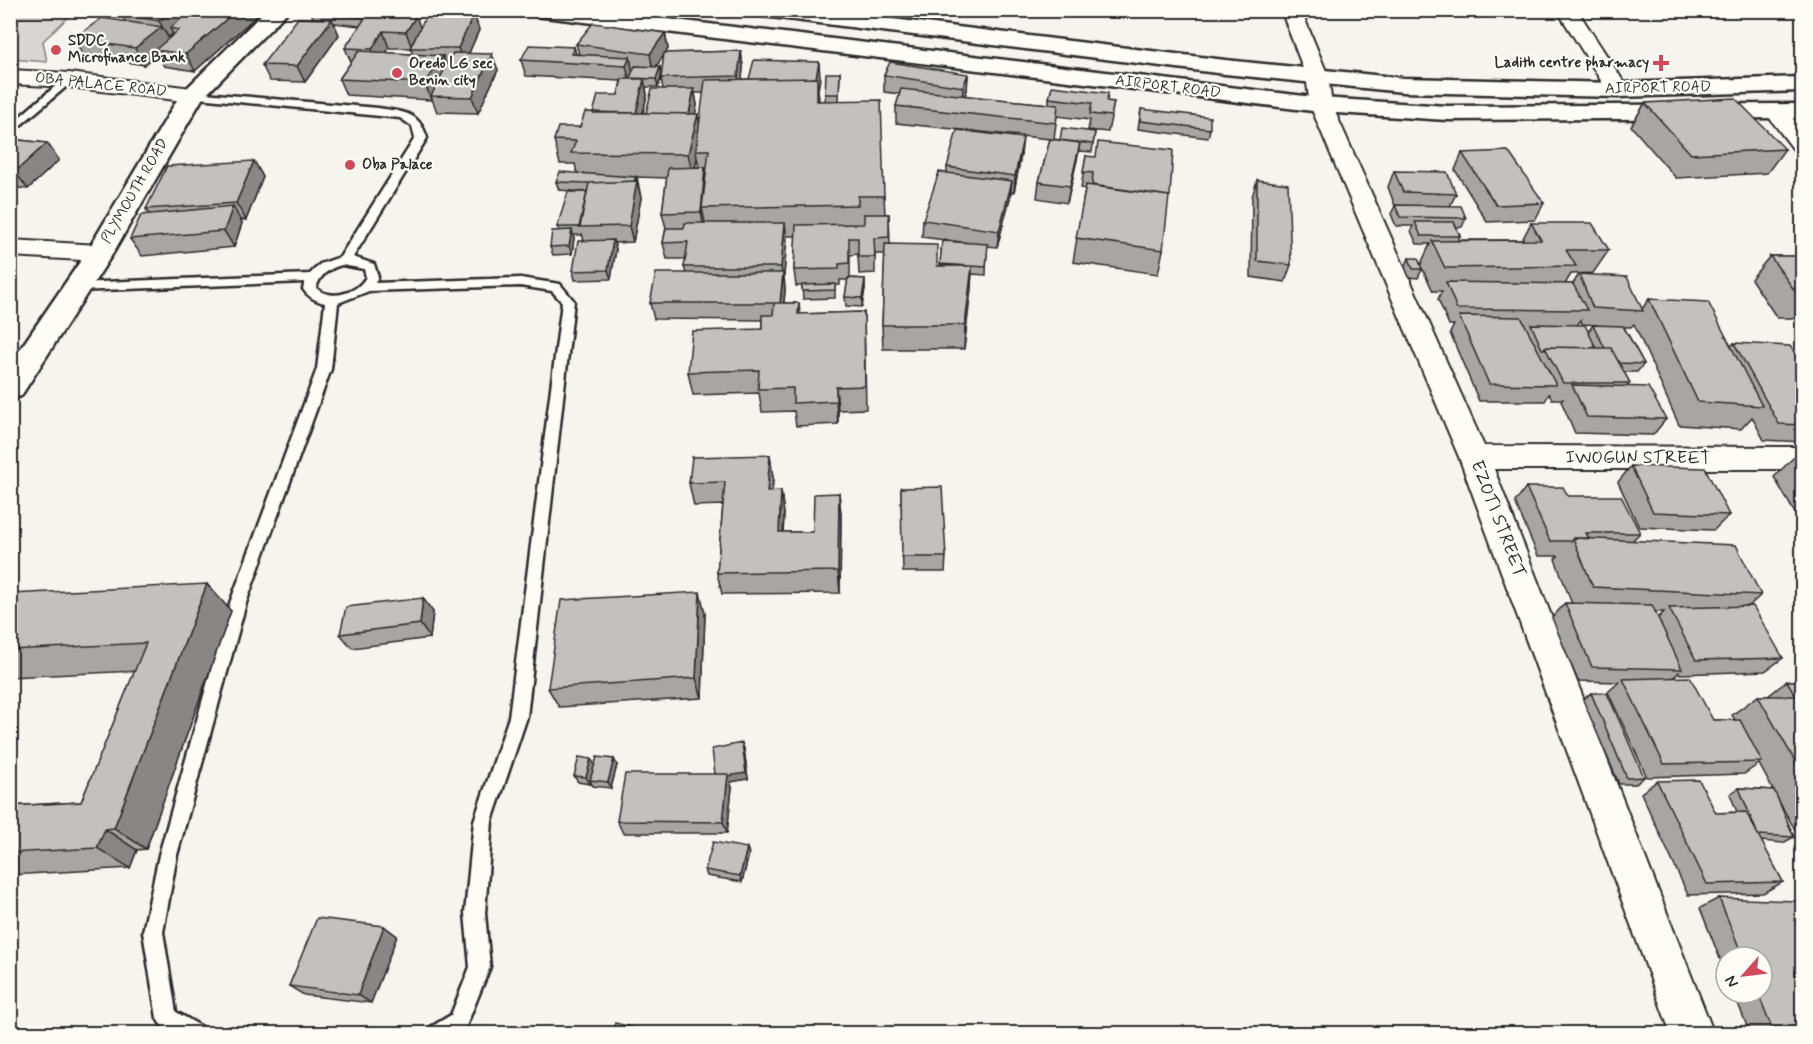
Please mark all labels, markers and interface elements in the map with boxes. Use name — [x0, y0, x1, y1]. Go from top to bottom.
place label: SDDC Microfinance Bank — [68, 31, 186, 68]
marker: SDDC Microfinance Bank — [49, 43, 63, 57]
place label: Ladith centre pharmacy — [1495, 53, 1649, 73]
place label: Oredo LG sec Benin city — [409, 54, 493, 91]
marker: Ladith centre pharmacy — [1654, 56, 1668, 70]
marker: Oredo LG sec Benin city — [390, 66, 404, 80]
street label: OBA PALACE ROAD — [34, 68, 168, 102]
street label: AIRPORT ROAD — [1114, 71, 1222, 103]
street label: AIRPORT ROAD — [1605, 77, 1711, 99]
street label: PLYMOUTH ROAD — [97, 135, 173, 247]
place label: Oba Palace — [362, 155, 433, 175]
marker: Oba Palace — [343, 158, 357, 172]
street label: IWOGUN STREET — [1565, 446, 1711, 470]
street label: EZOTI STREET — [1465, 457, 1531, 581]
north arrow — [1714, 945, 1774, 1005]
text: N — [1720, 972, 1744, 991]

